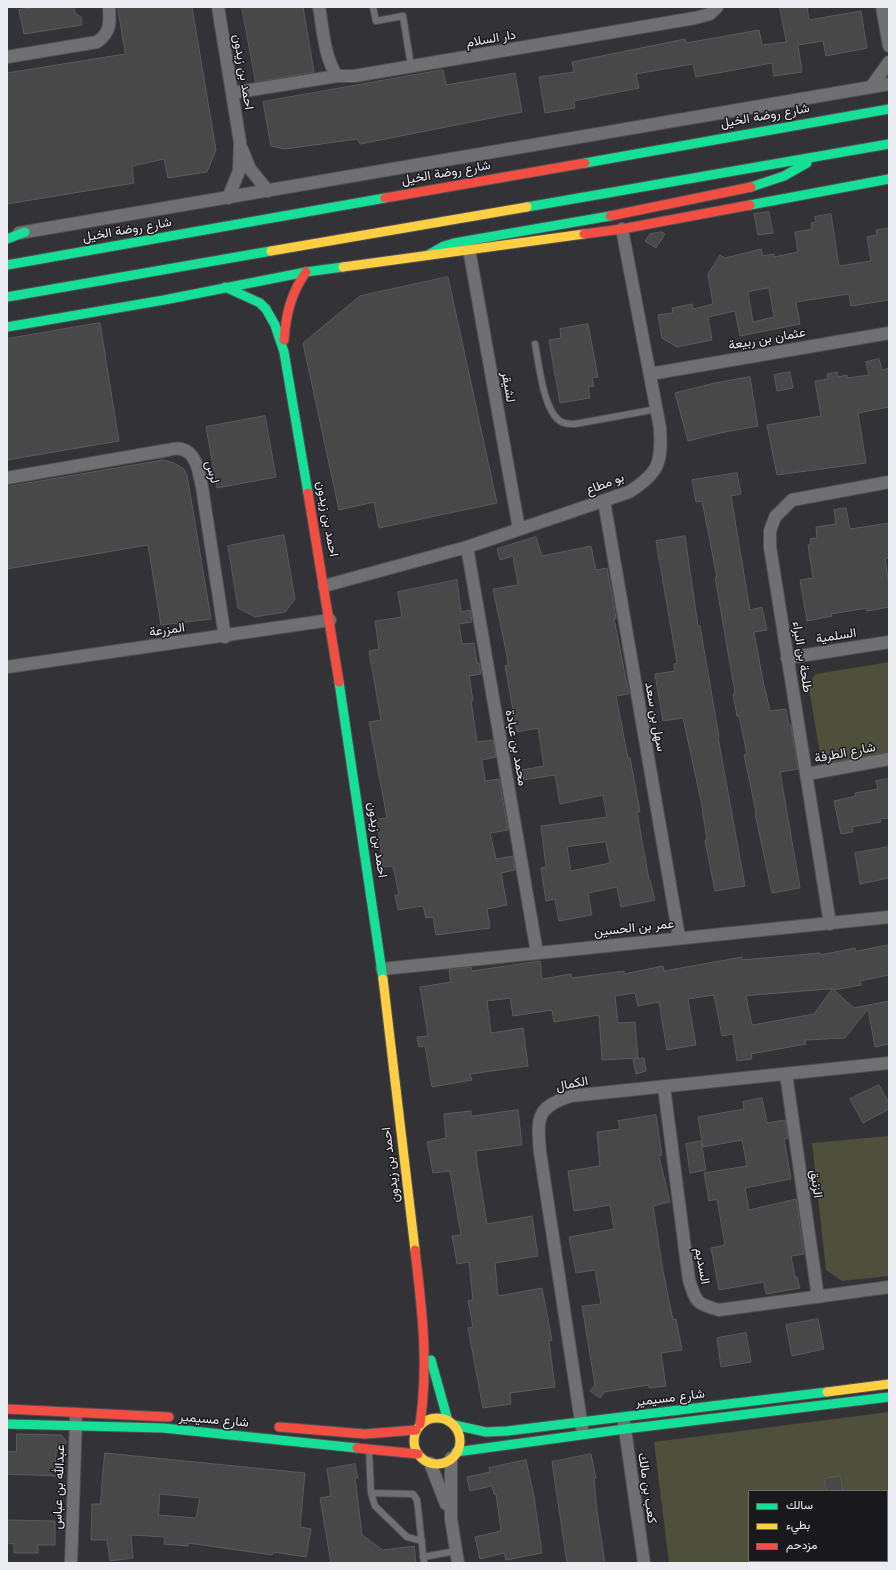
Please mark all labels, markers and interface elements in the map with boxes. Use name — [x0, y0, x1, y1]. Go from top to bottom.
street label: دار السلام — [465, 27, 517, 51]
street label: احمد بن زيدون — [229, 33, 257, 111]
street label: شارع روضة الخيل — [719, 100, 811, 132]
street label: شارع روضة الخيل — [400, 157, 492, 189]
street label: شارع روضة الخيل — [81, 214, 173, 246]
street label: عثمان بن ربيعة — [727, 325, 807, 353]
street label: لشيقر — [498, 370, 518, 404]
street label: لرس — [201, 459, 223, 485]
street label: بو مطاع — [584, 470, 626, 498]
street label: احمد بن زيدون — [313, 480, 341, 558]
street label: المزرعة — [148, 620, 186, 640]
street label: طلحة بن البراء — [789, 620, 815, 694]
street label: السلمية — [815, 625, 857, 647]
street label: سهل بن سعد — [641, 681, 669, 753]
street label: محمد بن عبادة — [502, 709, 530, 787]
street label: شارع الطرفة — [813, 739, 877, 767]
street label: احمد بن زيدون — [364, 801, 390, 879]
street label: عمر بن الحسين — [593, 916, 675, 940]
street label: الكمال — [555, 1073, 589, 1095]
street label: احمد بن زيدون — [379, 1126, 403, 1204]
street label: الزنبق — [806, 1169, 826, 1199]
street label: السديم — [691, 1246, 713, 1286]
street label: شارع مسيمير — [634, 1386, 706, 1410]
street label: شارع مسيمير — [179, 1409, 249, 1431]
street label: عبدالله بن عباس — [50, 1444, 68, 1530]
street label: كعب بن مالك — [634, 1452, 660, 1524]
legend — [748, 1490, 888, 1562]
text: سالك — [786, 1497, 813, 1512]
text: بطيء — [786, 1517, 810, 1532]
text: مزدحم — [786, 1537, 817, 1552]

